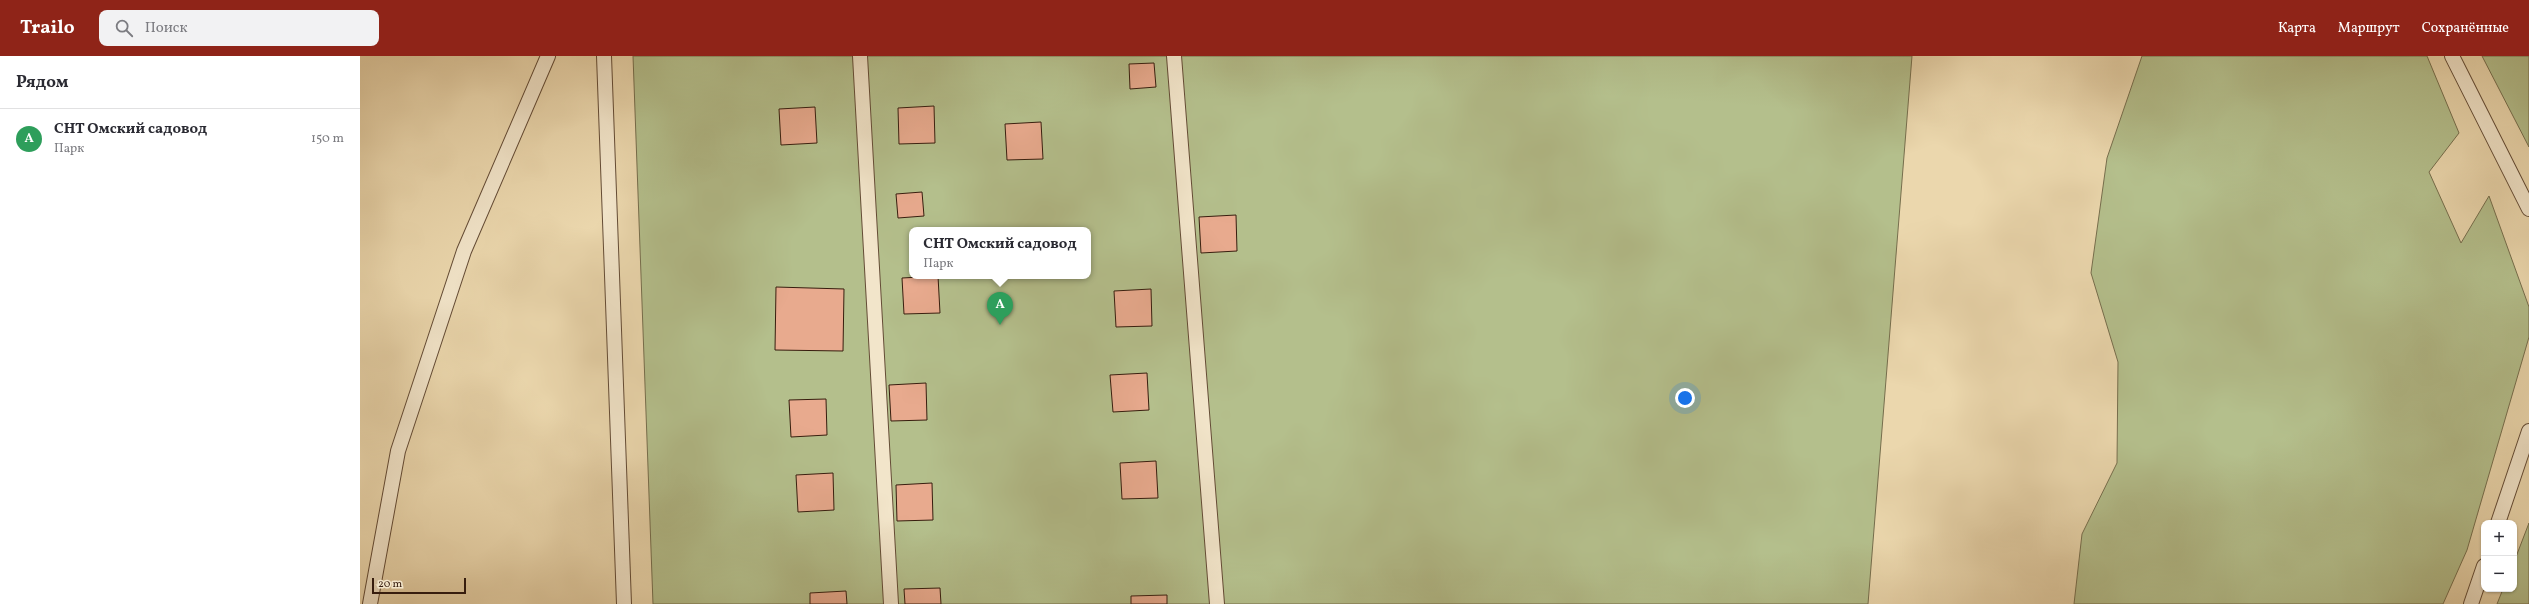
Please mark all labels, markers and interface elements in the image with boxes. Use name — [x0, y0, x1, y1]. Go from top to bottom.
search box — [99, 10, 379, 46]
text: Trailo — [20, 15, 75, 41]
icon: search — [113, 17, 135, 39]
text: Поиск — [145, 18, 188, 39]
text: Карта — [2278, 19, 2316, 38]
text: Маршрут — [2338, 19, 2400, 38]
text: Сохранённые — [2422, 19, 2509, 38]
text: Рядом — [16, 71, 69, 94]
text: СНТ Омский садовод — [54, 119, 207, 140]
text: A — [24, 130, 34, 148]
text: 150 m — [311, 130, 344, 148]
text: Парк — [54, 140, 84, 158]
popup — [909, 227, 1091, 279]
text: СНТ Омский садовод — [923, 234, 1077, 255]
text: Парк — [923, 255, 953, 273]
pin: A — [987, 292, 1013, 325]
your location — [1675, 388, 1695, 408]
map controls — [2481, 520, 2517, 592]
button: + — [2481, 520, 2517, 556]
button: − — [2481, 556, 2517, 592]
scale bar — [372, 576, 466, 595]
text: 20 m — [378, 577, 402, 592]

